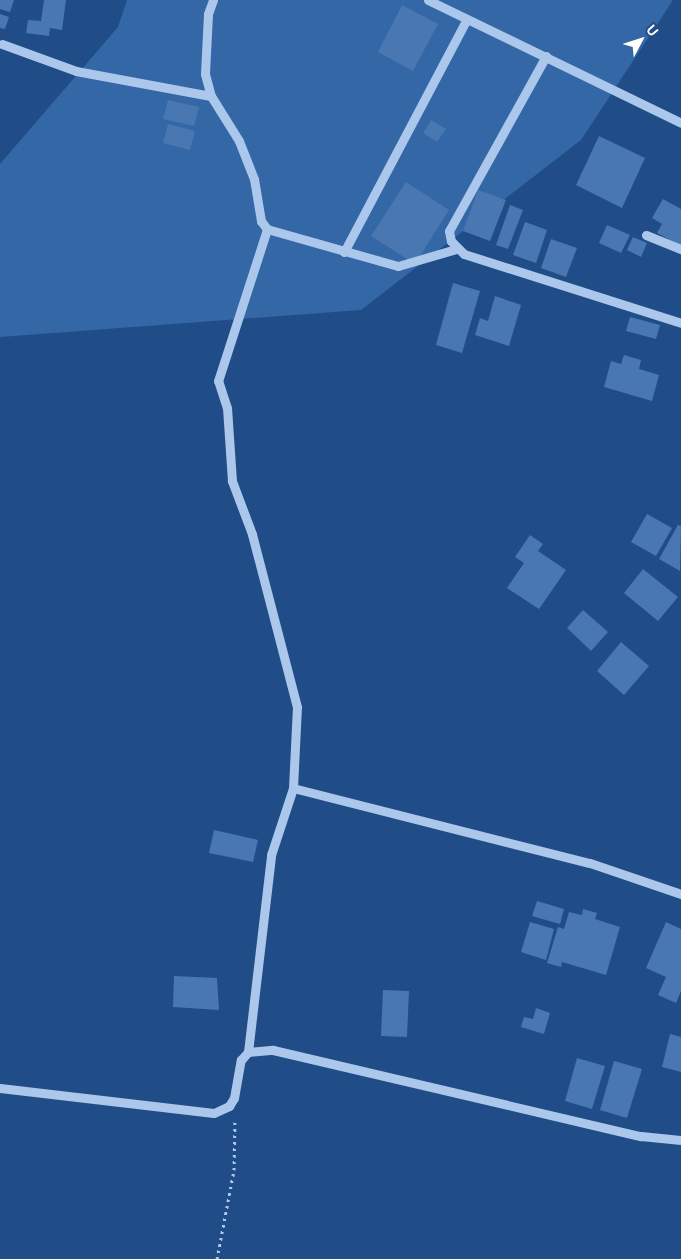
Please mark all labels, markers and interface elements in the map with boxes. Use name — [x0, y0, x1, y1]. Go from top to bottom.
north arrow — [616, 15, 666, 65]
text: U — [643, 21, 662, 40]

